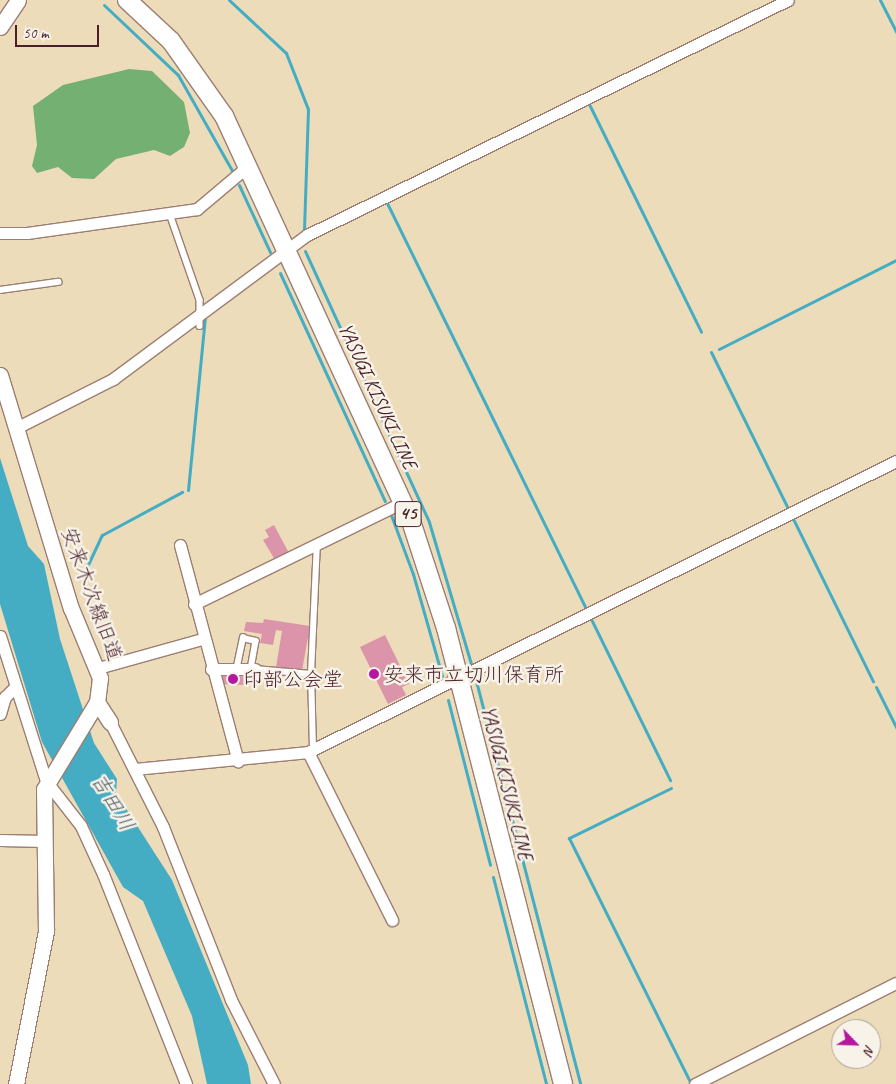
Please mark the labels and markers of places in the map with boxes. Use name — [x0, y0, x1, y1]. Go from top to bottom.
place label: 安来市立切川保育所 — [384, 662, 564, 686]
place label: 印部公会堂 — [243, 667, 343, 691]
marker: 安来市立切川保育所 — [368, 668, 380, 680]
marker: 印部公会堂 — [227, 673, 239, 685]

